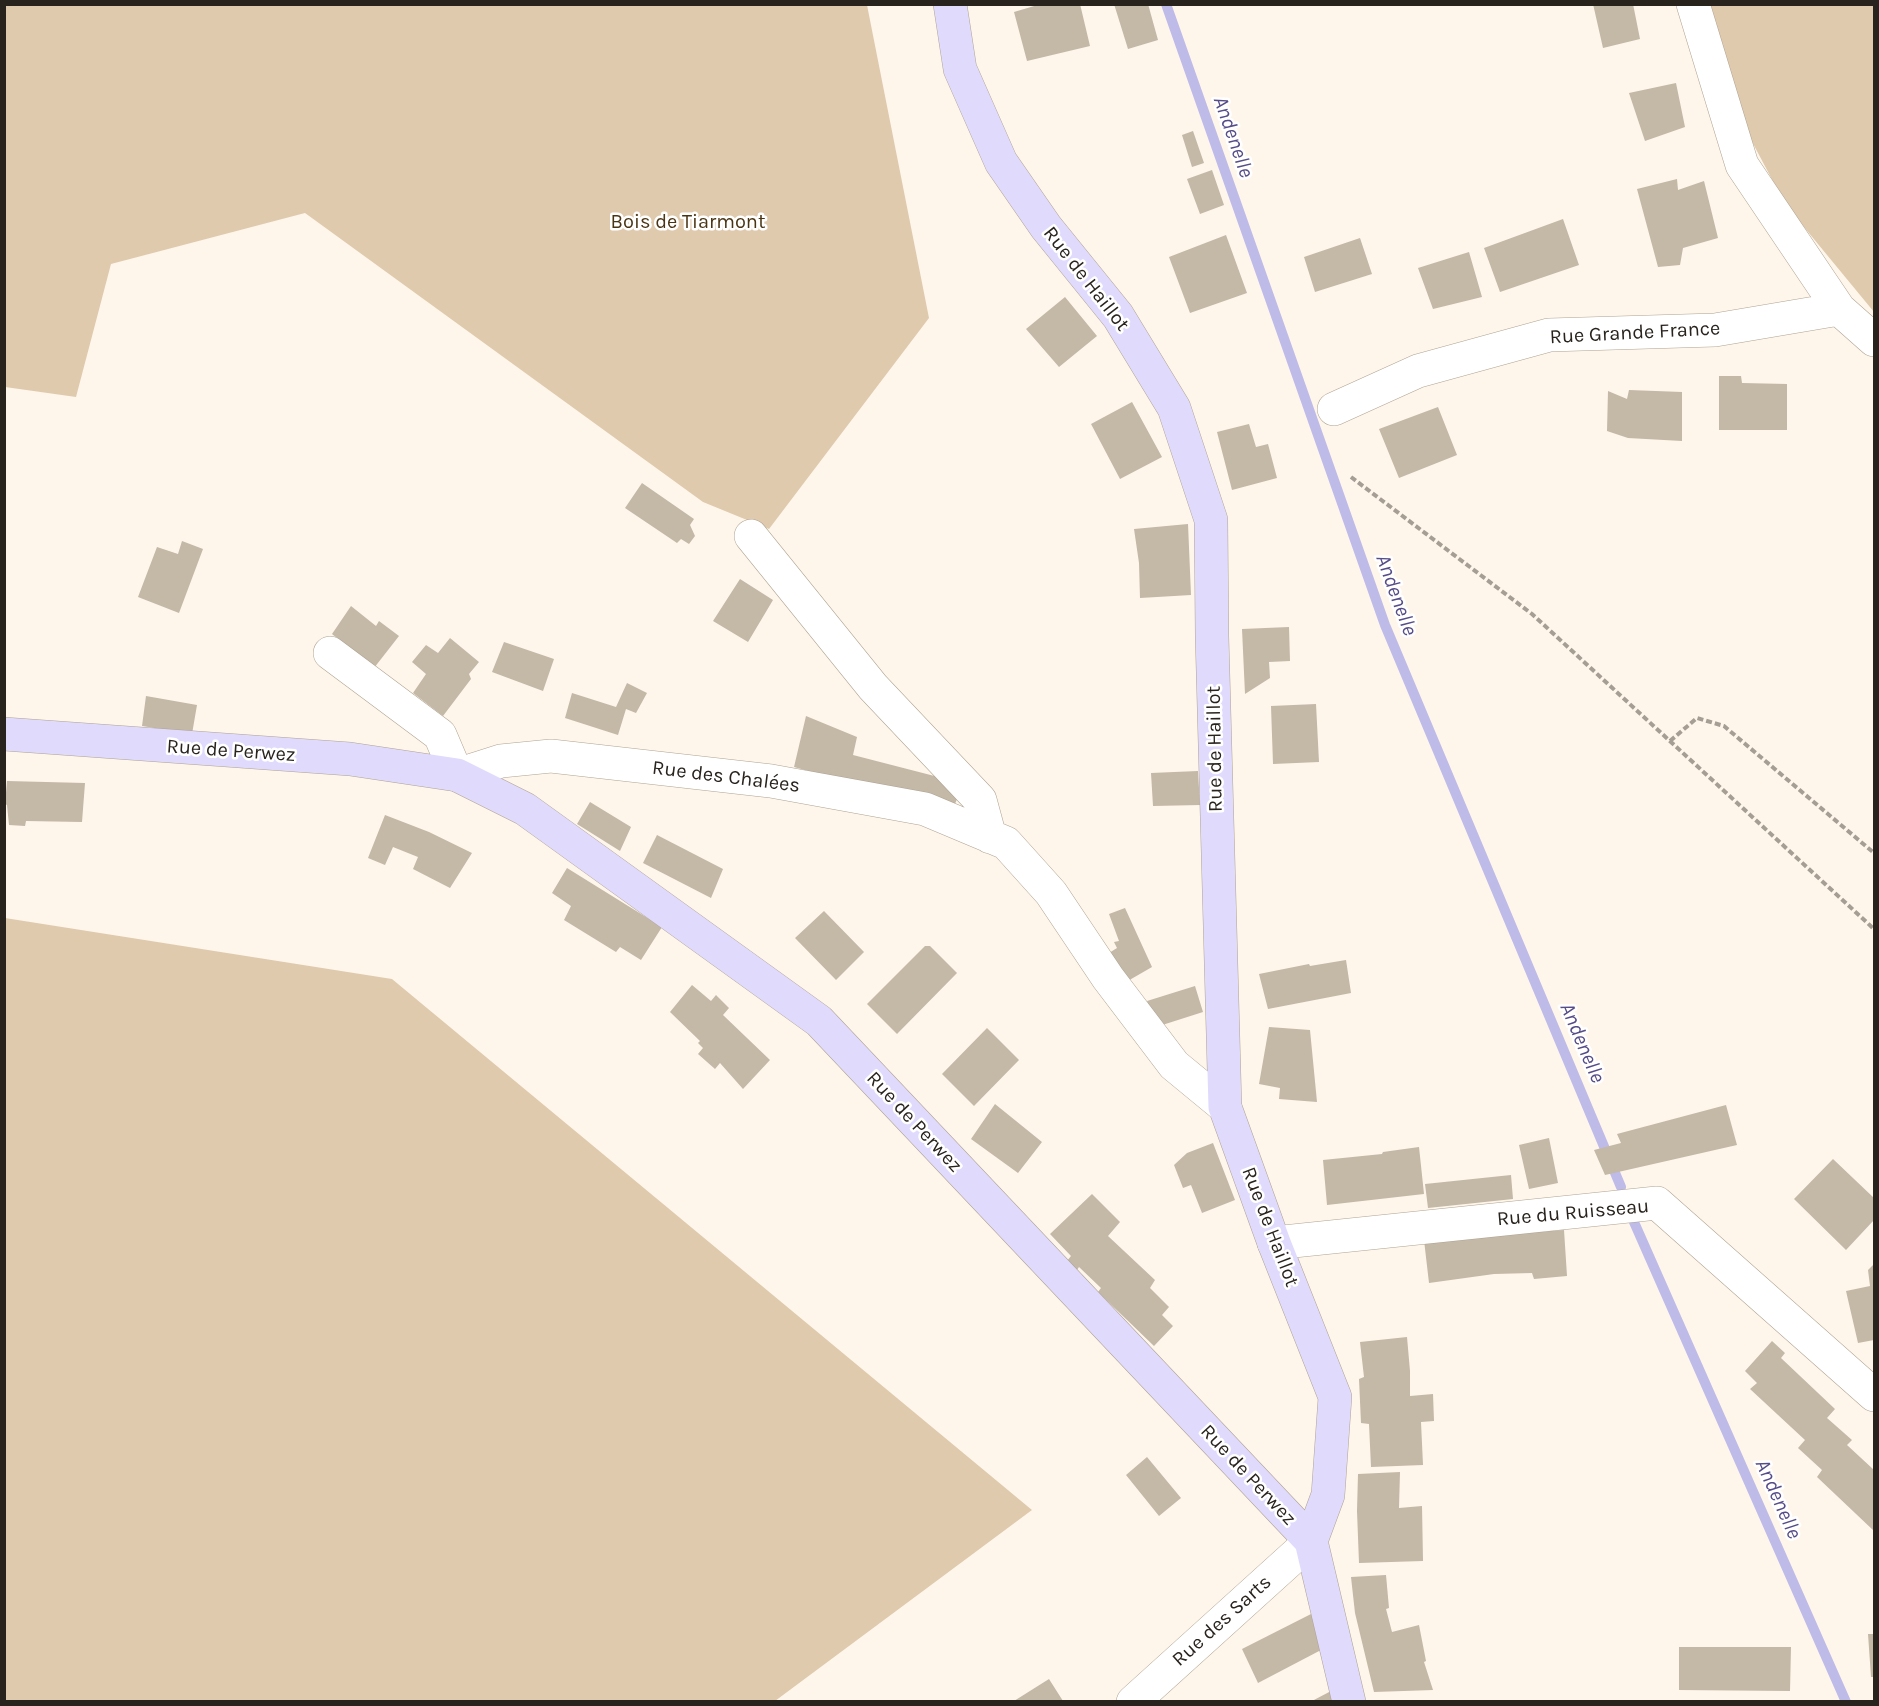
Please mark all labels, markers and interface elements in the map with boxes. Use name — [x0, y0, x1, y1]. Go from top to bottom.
water label: Andenelle — [1207, 93, 1259, 181]
park label: Bois de Tiarmont — [611, 210, 765, 234]
street label: Rue de Haillot — [1038, 222, 1134, 336]
street label: Rue Grande France — [1549, 317, 1721, 349]
water label: Andenelle — [1370, 551, 1422, 639]
street label: Rue de Haillot — [1202, 686, 1228, 812]
street label: Rue de Perwez — [166, 735, 296, 767]
street label: Rue des Chalées — [651, 756, 801, 798]
water label: Andenelle — [1554, 999, 1610, 1087]
street label: Rue de Perwez — [861, 1067, 967, 1177]
street label: Rue de Haillot — [1236, 1164, 1304, 1290]
street label: Rue du Ruisseau — [1496, 1194, 1650, 1232]
street label: Rue de Perwez — [1195, 1420, 1301, 1530]
water label: Andenelle — [1749, 1455, 1807, 1543]
street label: Rue des Sarts — [1167, 1570, 1277, 1672]

